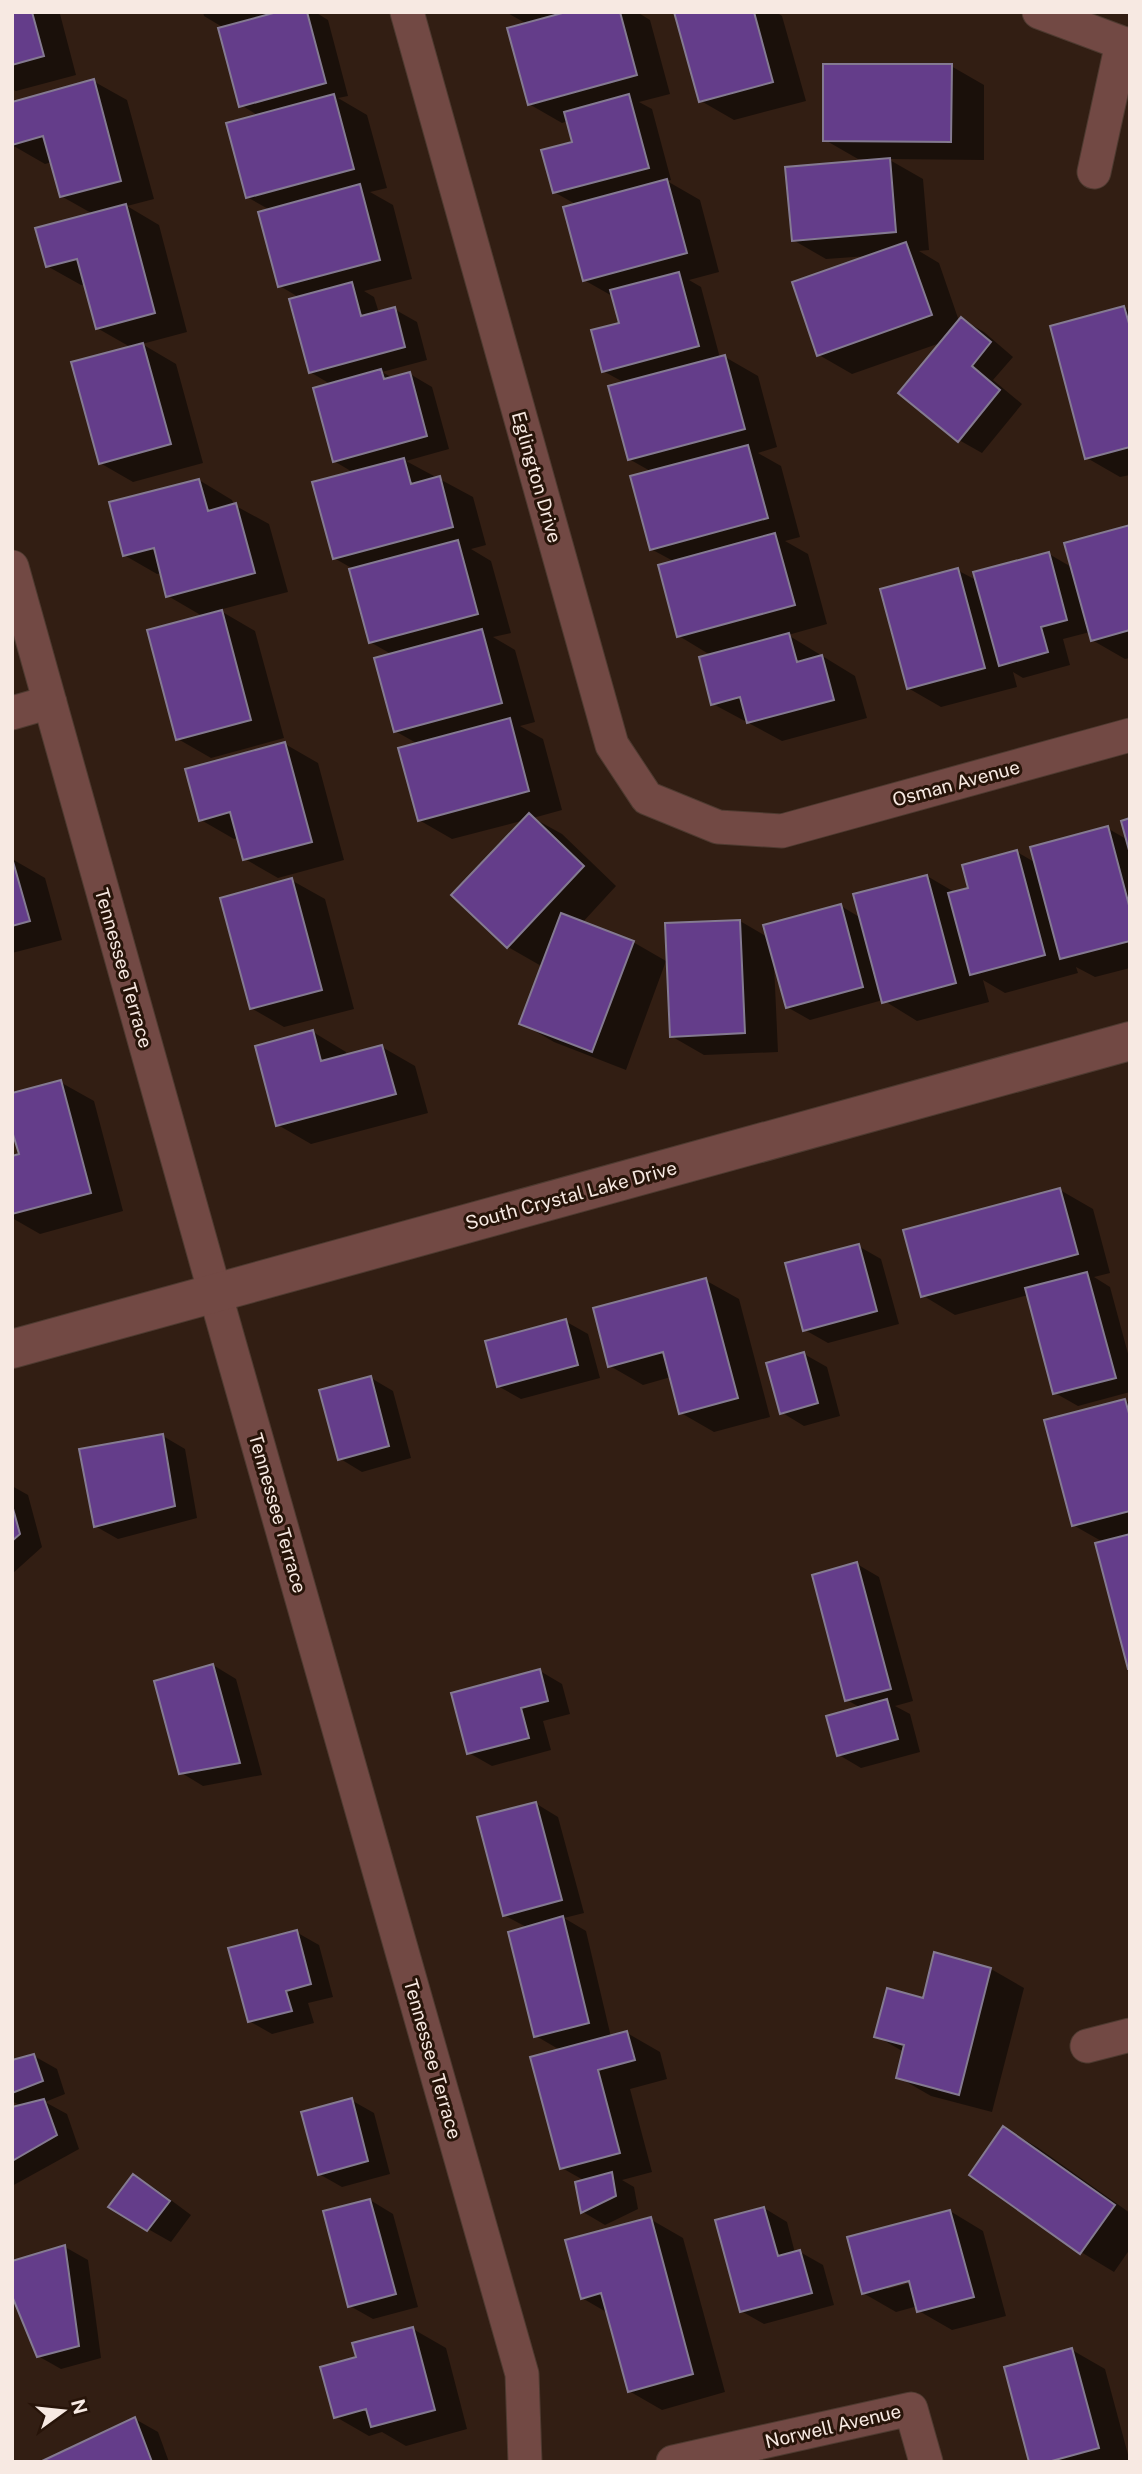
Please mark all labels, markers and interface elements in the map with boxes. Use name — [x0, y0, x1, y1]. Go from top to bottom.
street label: Eglington Drive — [508, 409, 566, 545]
street label: Osman Avenue — [890, 755, 1022, 811]
street label: Tennessee Terrace — [91, 885, 157, 1051]
street label: South Crystal Lake Drive — [463, 1156, 679, 1234]
street label: Tennessee Terrace — [245, 1430, 311, 1596]
street label: Tennessee Terrace — [400, 1976, 466, 2142]
north arrow — [28, 2376, 98, 2446]
text: N — [67, 2397, 92, 2417]
street label: Norwell Avenue — [763, 2400, 903, 2452]

